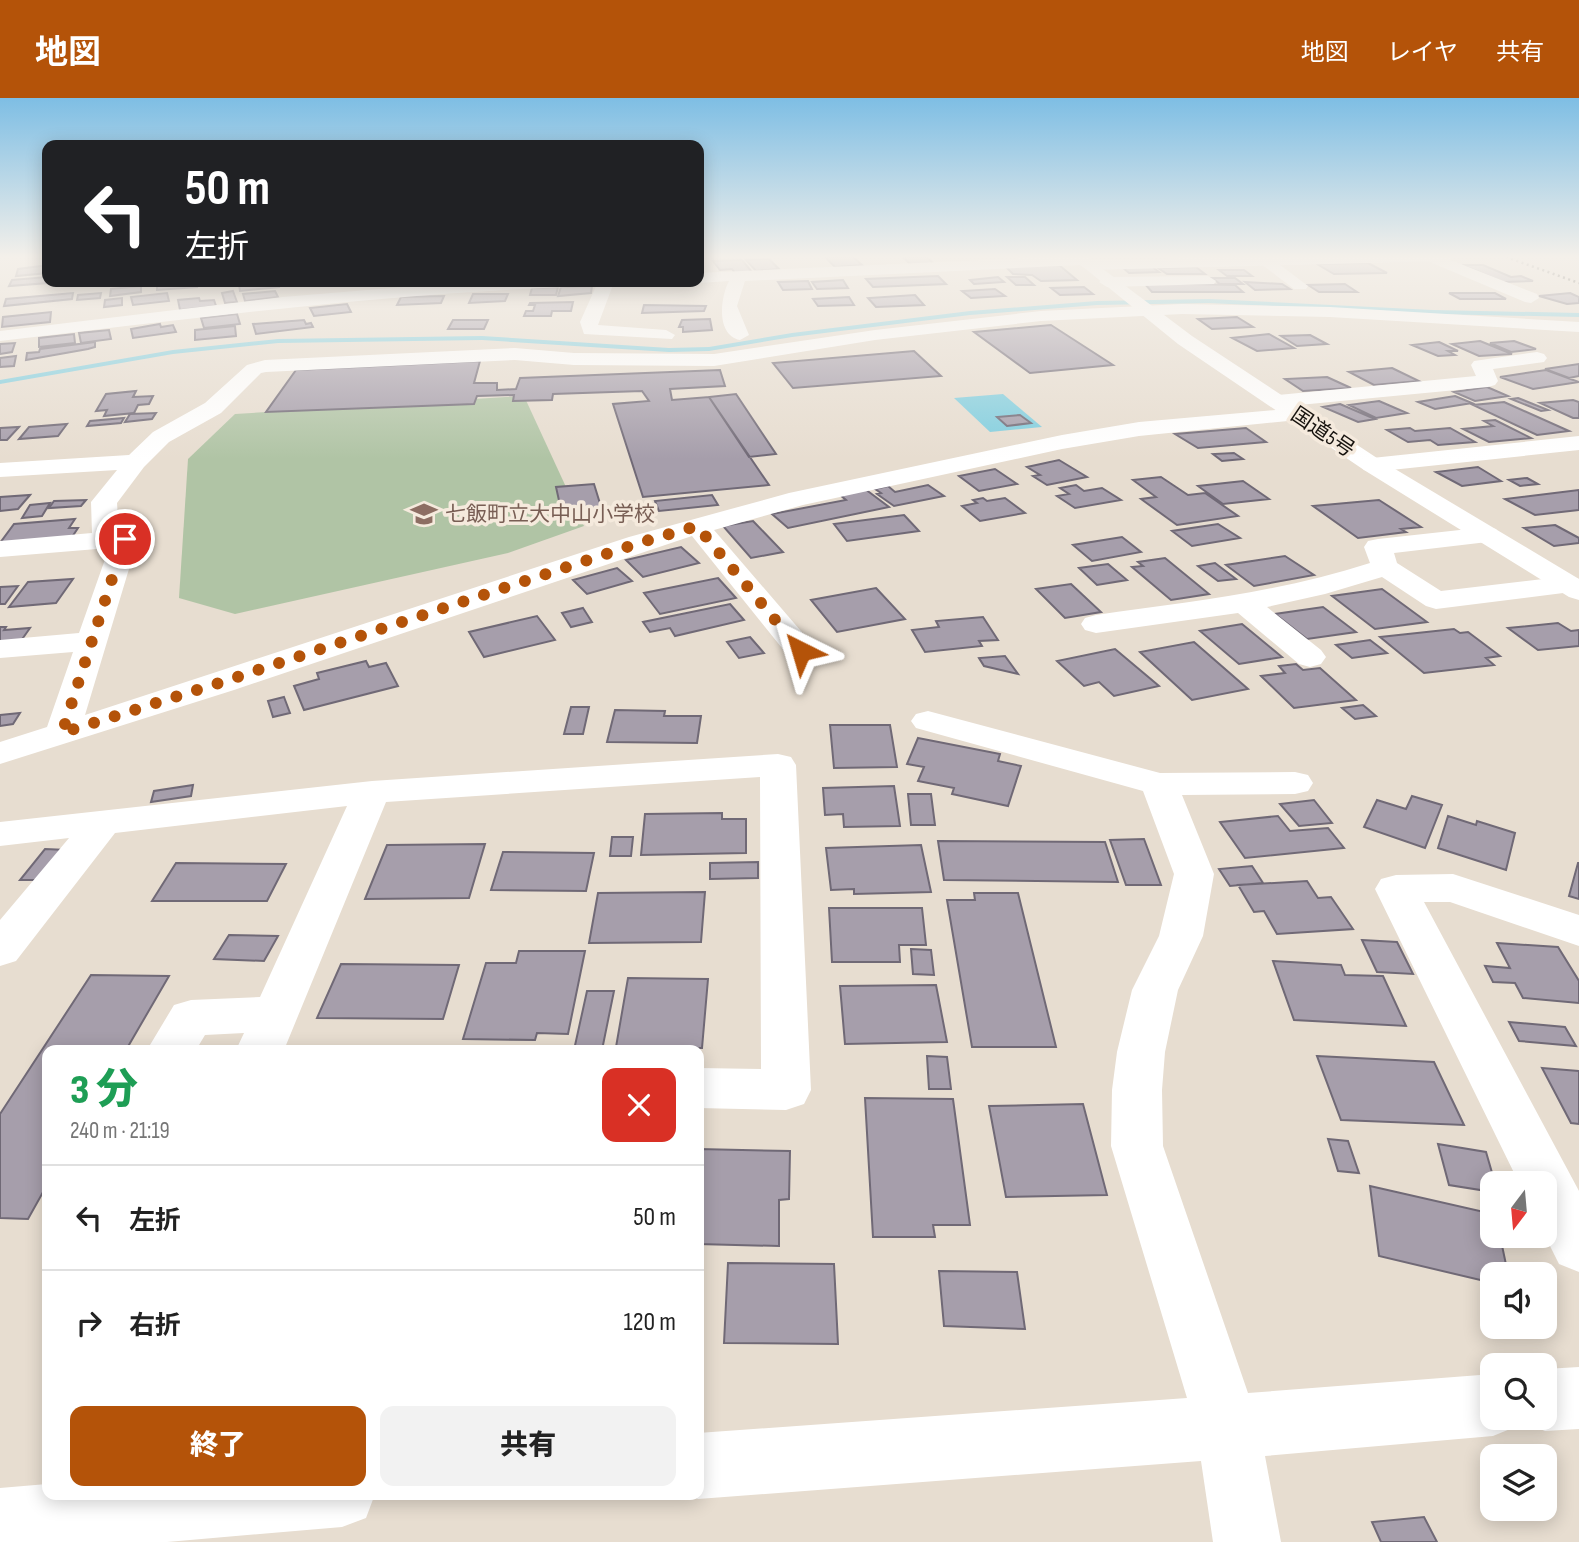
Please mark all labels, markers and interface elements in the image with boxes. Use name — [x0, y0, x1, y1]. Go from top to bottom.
text: 地図 — [35, 33, 101, 73]
text: 地図 — [1301, 38, 1349, 67]
text: レイヤ — [1387, 38, 1458, 67]
text: 共有 — [1496, 38, 1544, 67]
text: 50 m — [185, 160, 270, 219]
icon: left — [70, 168, 161, 259]
text: 左折 — [185, 228, 249, 267]
street label: 国道5号 — [1286, 402, 1359, 463]
school or university icon: 七飯町立大中山小学校 — [409, 499, 439, 529]
place label: 七飯町立大中山小学校 — [445, 502, 655, 527]
pin — [95, 509, 155, 569]
icon: arrive — [106, 520, 144, 558]
position arrow — [764, 614, 838, 688]
text: 3 分 — [70, 1065, 138, 1116]
button: close — [602, 1068, 676, 1142]
text: 240 m · 21:19 — [70, 1117, 170, 1145]
north arrow — [1480, 1171, 1558, 1248]
map controls — [1480, 1171, 1557, 1521]
icon: left — [70, 1199, 108, 1237]
text: 50 m — [633, 1202, 676, 1233]
text: 左折 — [129, 1206, 181, 1237]
button: sound — [1480, 1262, 1557, 1339]
icon: right — [70, 1304, 108, 1342]
text: 120 m — [623, 1307, 676, 1338]
text: 右折 — [129, 1311, 181, 1342]
button: search — [1480, 1353, 1557, 1430]
button: 終了 — [70, 1406, 366, 1486]
button: 共有 — [380, 1406, 676, 1486]
button: layers — [1480, 1444, 1557, 1521]

